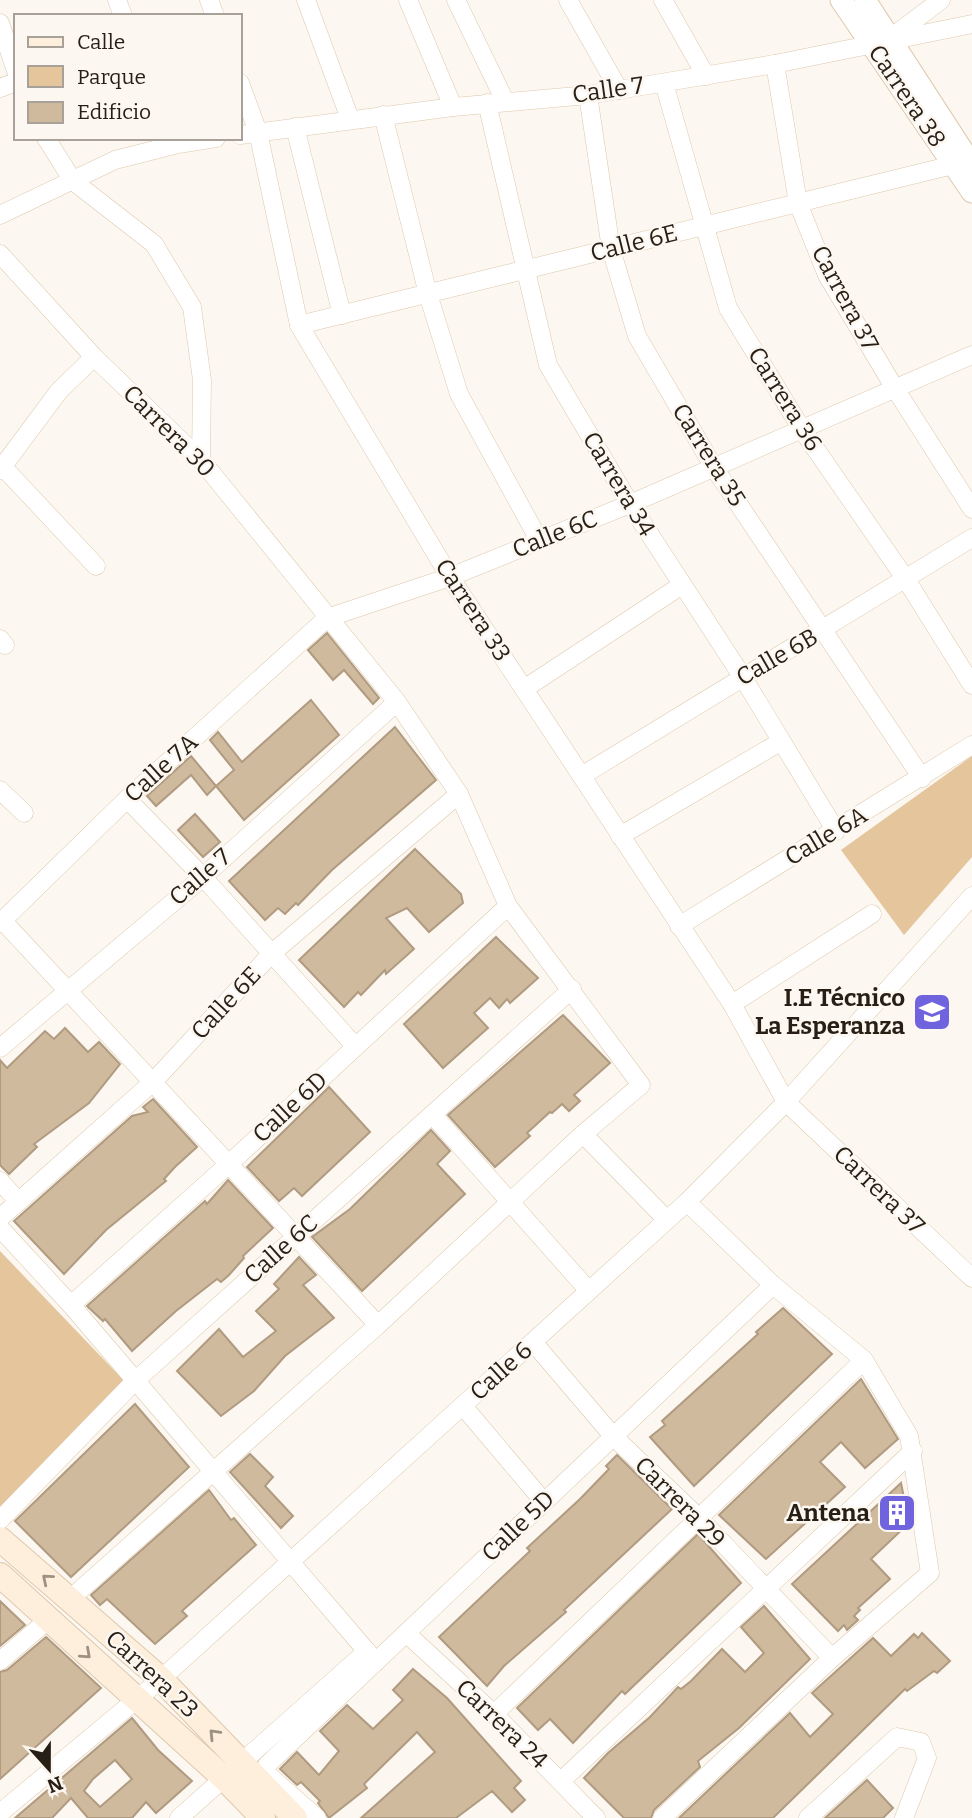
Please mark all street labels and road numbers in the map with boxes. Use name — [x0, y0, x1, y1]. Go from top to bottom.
street label: Carrera 38 — [863, 39, 951, 153]
street label: Calle 7 — [570, 71, 646, 109]
street label: Calle 6E — [588, 219, 680, 267]
street label: Carrera 37 — [806, 241, 884, 355]
street label: Carrera 36 — [742, 342, 828, 456]
street label: Carrera 30 — [117, 379, 221, 483]
street label: Carrera 35 — [666, 398, 752, 512]
street label: Carrera 34 — [577, 427, 661, 541]
street label: Calle 6C — [508, 504, 602, 564]
street label: Carrera 33 — [430, 554, 516, 666]
street label: Calle 6B — [731, 623, 823, 691]
street label: Calle 7A — [119, 728, 203, 808]
street label: Calle 6A — [780, 801, 872, 871]
street label: Calle 7 — [164, 843, 236, 911]
street label: Calle 6E — [185, 961, 267, 1045]
street label: Calle 6D — [247, 1066, 333, 1148]
street label: Carrera 37 — [828, 1140, 930, 1240]
street label: Calle 6C — [238, 1209, 324, 1289]
street label: Calle 6 — [464, 1336, 538, 1406]
street label: Carrera 29 — [629, 1451, 731, 1553]
street label: Calle 5D — [476, 1485, 560, 1567]
street label: Carrera 23 — [100, 1624, 204, 1724]
street label: Carrera 24 — [450, 1673, 554, 1775]

